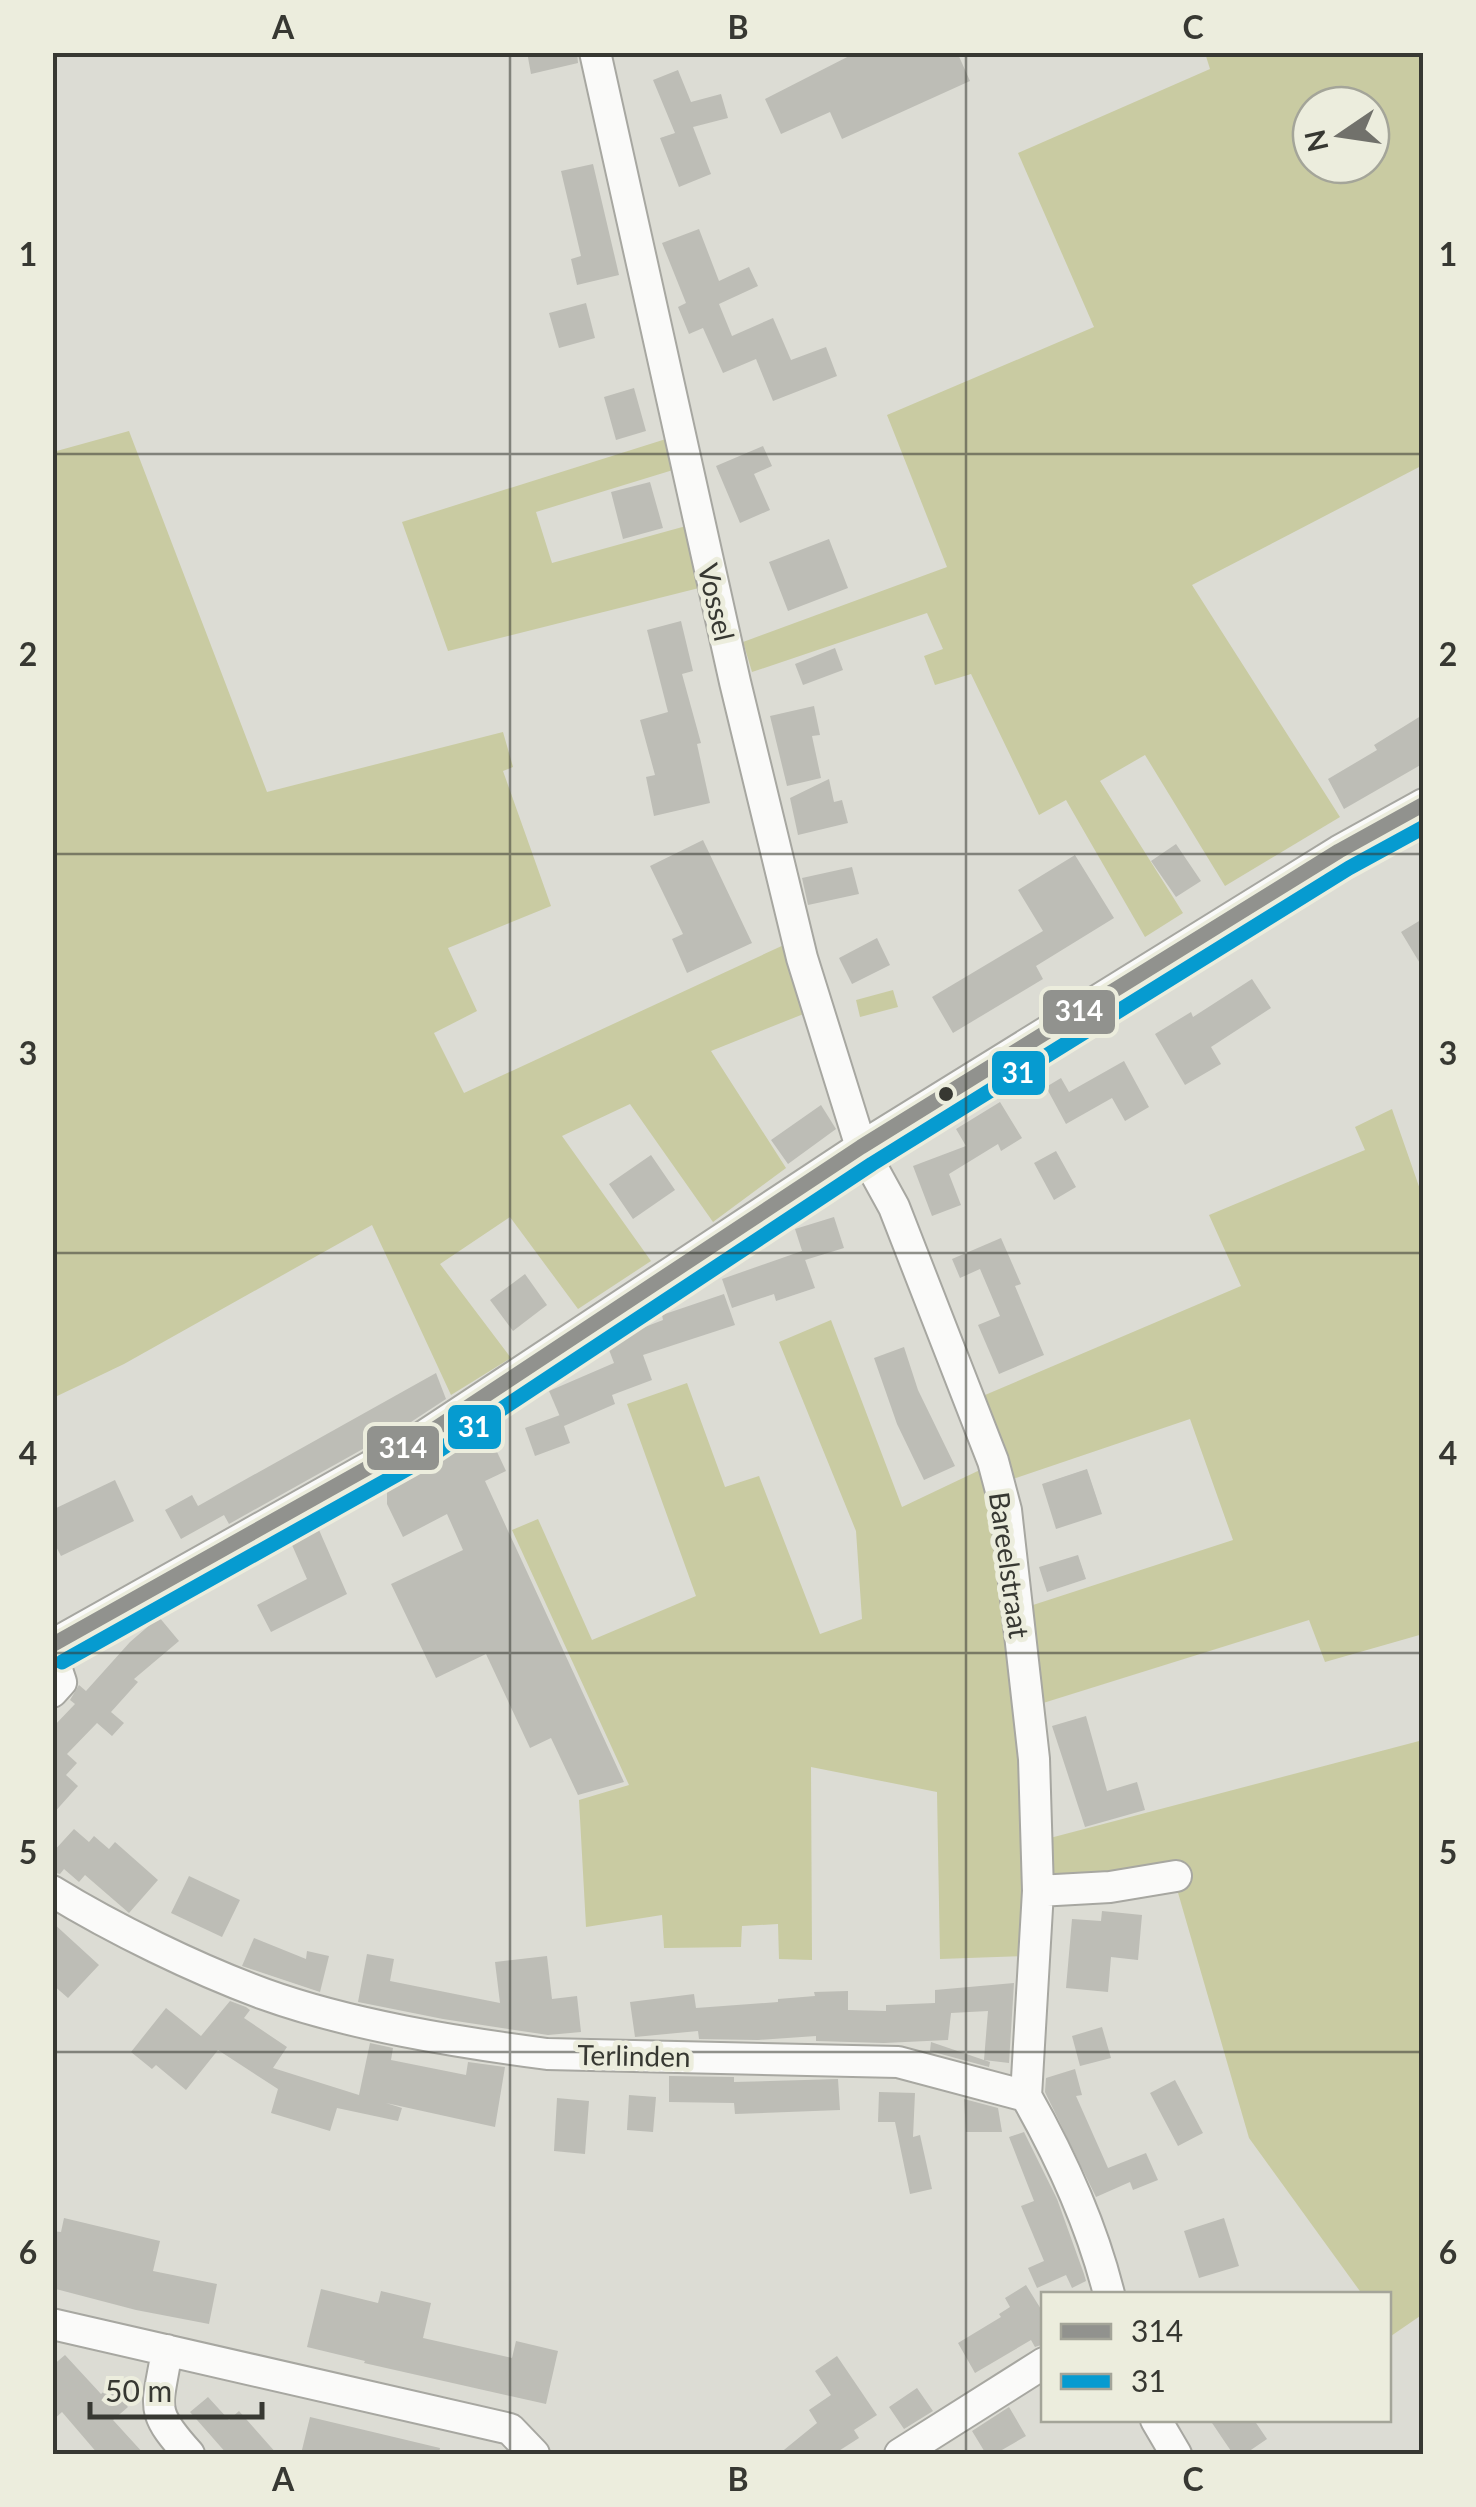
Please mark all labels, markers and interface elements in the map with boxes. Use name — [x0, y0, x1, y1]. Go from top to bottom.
text: A — [271, 7, 295, 46]
text: B — [727, 7, 749, 46]
text: C — [1182, 7, 1204, 46]
north arrow — [1291, 85, 1391, 185]
text: N — [1297, 127, 1335, 155]
text: 1 — [19, 234, 37, 273]
text: 1 — [1439, 234, 1457, 273]
street label: Vossel — [692, 560, 742, 644]
text: 2 — [19, 634, 37, 673]
text: 2 — [1439, 634, 1457, 673]
line badge: 314 — [1041, 988, 1117, 1036]
text: 314 — [1055, 993, 1103, 1027]
text: 3 — [19, 1033, 37, 1072]
text: 3 — [1439, 1033, 1457, 1072]
line badge: 31 — [990, 1049, 1047, 1097]
text: 31 — [1002, 1055, 1034, 1089]
unlabelled marker — [936, 1084, 956, 1104]
line badge: 31 — [446, 1403, 503, 1451]
text: 31 — [458, 1409, 490, 1443]
line badge: 314 — [365, 1424, 441, 1472]
text: 314 — [379, 1430, 427, 1464]
text: 4 — [19, 1433, 37, 1472]
text: 4 — [1439, 1433, 1457, 1472]
street label: Bareelstraat — [983, 1490, 1037, 1640]
text: 5 — [19, 1832, 37, 1871]
text: 5 — [1439, 1832, 1457, 1871]
street label: Terlinden — [577, 2037, 691, 2073]
text: 6 — [19, 2232, 37, 2271]
text: 6 — [1439, 2232, 1457, 2271]
legend — [1041, 2292, 1391, 2422]
text: 314 — [1131, 2312, 1183, 2348]
scale bar — [90, 2357, 262, 2419]
text: 31 — [1131, 2362, 1166, 2398]
text: 50 m — [105, 2372, 172, 2408]
text: A — [271, 2459, 295, 2498]
text: B — [727, 2459, 749, 2498]
text: C — [1182, 2459, 1204, 2498]

